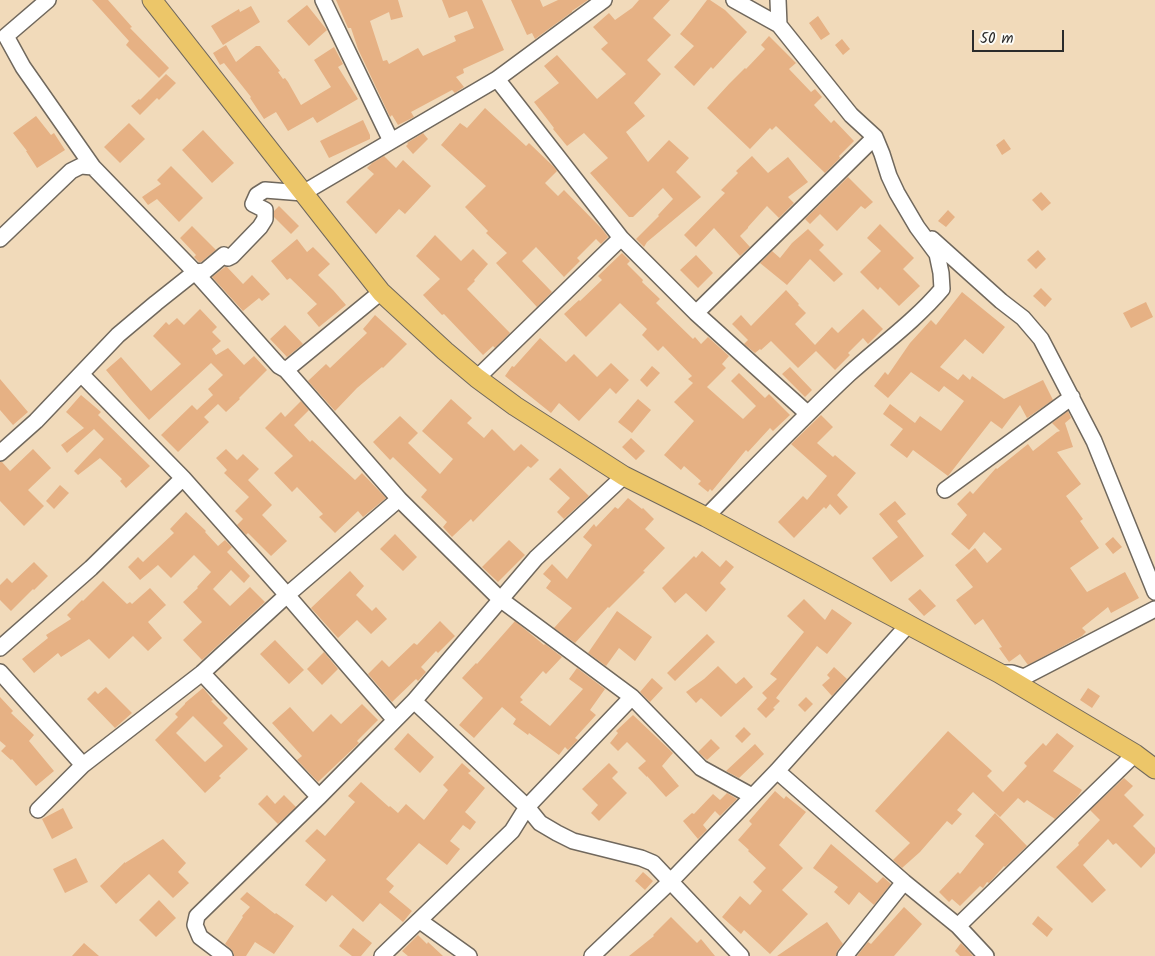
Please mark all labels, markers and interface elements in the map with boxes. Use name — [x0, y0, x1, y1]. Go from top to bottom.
scale bar — [975, 20, 1068, 52]
text: 50 m — [980, 27, 1014, 51]

